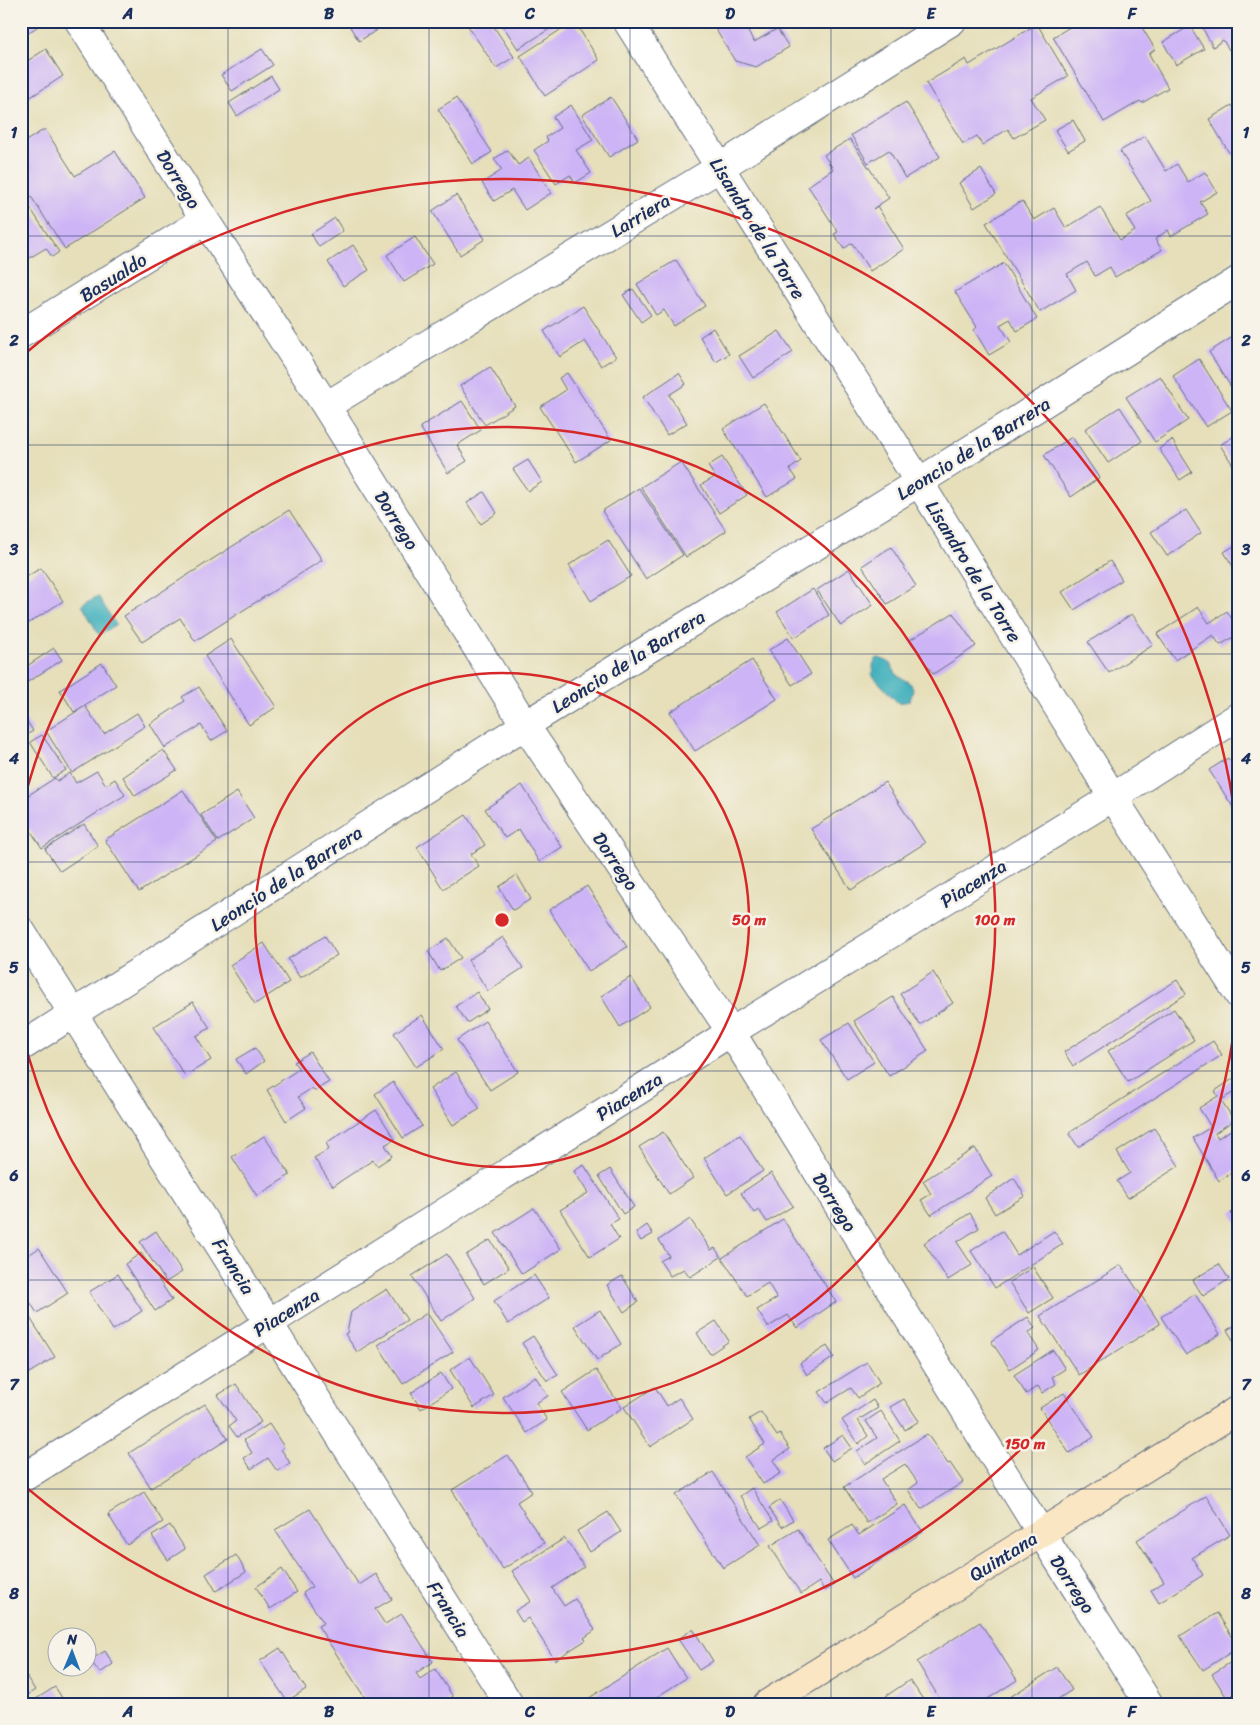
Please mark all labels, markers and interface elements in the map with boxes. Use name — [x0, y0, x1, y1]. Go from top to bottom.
text: A — [122, 0, 133, 28]
text: B — [324, 0, 335, 28]
text: C — [524, 0, 536, 28]
text: D — [725, 0, 735, 28]
text: E — [927, 0, 937, 28]
text: F — [1127, 0, 1138, 28]
text: 1 — [11, 118, 18, 147]
text: 1 — [1243, 118, 1250, 147]
street label: Dorrego — [147, 143, 210, 216]
street label: Lisandro de la Torre — [700, 150, 815, 306]
street label: Larriera — [604, 184, 677, 246]
street label: Basualdo — [73, 243, 154, 311]
text: 2 — [8, 326, 19, 355]
text: 2 — [1240, 326, 1251, 355]
street label: Leoncio de la Barrera — [890, 387, 1057, 509]
street label: Dorrego — [365, 484, 428, 557]
street label: Lisandro de la Torre — [916, 493, 1031, 649]
text: 3 — [9, 535, 19, 564]
text: 3 — [1241, 535, 1251, 564]
street label: Leoncio de la Barrera — [545, 600, 712, 722]
text: 4 — [8, 744, 19, 773]
text: 4 — [1240, 744, 1251, 773]
street label: Leoncio de la Barrera — [203, 816, 370, 940]
street label: Dorrego — [584, 825, 648, 898]
street label: Piacenza — [933, 850, 1014, 917]
text: 50 m — [732, 907, 767, 933]
text: 100 m — [975, 907, 1016, 933]
centre of rings — [493, 911, 511, 929]
text: 5 — [9, 953, 19, 982]
text: 5 — [1241, 953, 1251, 982]
street label: Piacenza — [589, 1063, 670, 1130]
text: 6 — [8, 1161, 19, 1190]
text: 6 — [1240, 1161, 1251, 1190]
street label: Dorrego — [803, 1166, 866, 1239]
street label: Francia — [203, 1231, 264, 1302]
street label: Piacenza — [246, 1279, 327, 1346]
text: 7 — [9, 1370, 20, 1399]
text: 7 — [1241, 1370, 1252, 1399]
text: 150 m — [1005, 1431, 1046, 1457]
street label: Quintana — [962, 1522, 1044, 1590]
street label: Dorrego — [1041, 1548, 1104, 1621]
street label: Francia — [418, 1574, 479, 1645]
text: 8 — [8, 1579, 19, 1608]
text: 8 — [1240, 1579, 1251, 1608]
text: N — [66, 1627, 78, 1652]
north arrow — [48, 1628, 98, 1678]
text: A — [122, 1697, 133, 1725]
text: B — [324, 1697, 335, 1725]
text: C — [524, 1697, 536, 1725]
text: D — [725, 1697, 735, 1725]
text: E — [927, 1697, 937, 1725]
text: F — [1127, 1697, 1138, 1725]

